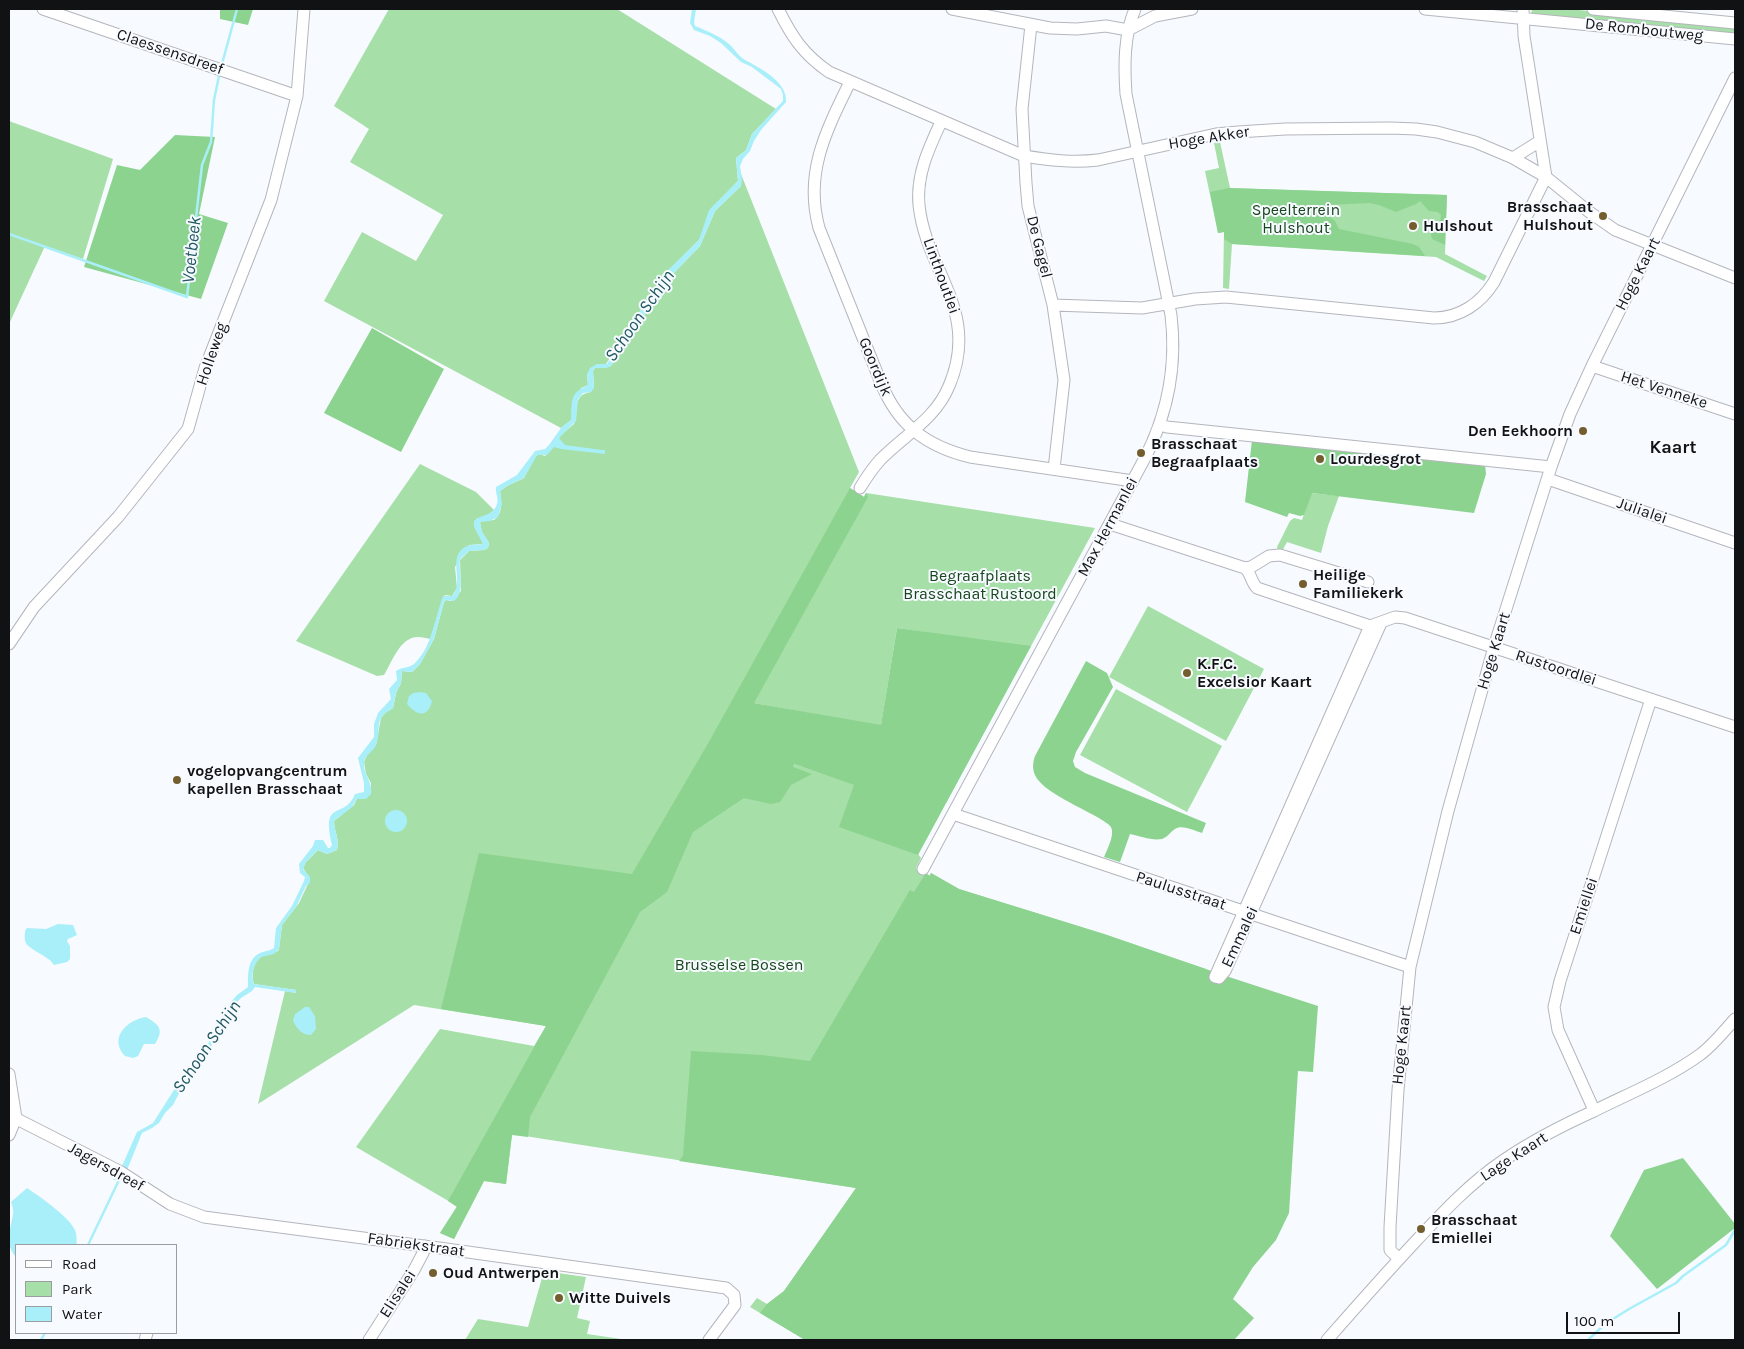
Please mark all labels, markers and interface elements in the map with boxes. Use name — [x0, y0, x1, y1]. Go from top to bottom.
street label: De Romboutweg — [1584, 14, 1704, 46]
street label: Claessensdreef — [114, 25, 226, 79]
street label: Hoge Akker — [1167, 122, 1251, 154]
place label: Brasschaat Hulshout — [1507, 197, 1593, 235]
park label: Speelterrein Hulshout — [1252, 200, 1340, 238]
marker: Brasschaat Hulshout — [1597, 210, 1609, 222]
street label: De Gagel — [1022, 214, 1056, 280]
water label: Voetbeek — [178, 215, 206, 285]
place label: Hulshout — [1423, 216, 1493, 236]
marker: Hulshout — [1407, 220, 1419, 232]
street label: Hoge Kaart — [1611, 234, 1665, 314]
street label: Linthoutlei — [918, 235, 964, 317]
water label: Schoon Schijn — [601, 266, 679, 366]
street label: Holleweg — [192, 320, 232, 388]
street label: Goordijk — [854, 335, 896, 399]
street label: Het Venneke — [1618, 367, 1710, 413]
place label: Den Eekhoorn — [1468, 421, 1573, 441]
marker: Den Eekhoorn — [1577, 425, 1589, 437]
place label: Brasschaat Begraafplaats — [1151, 434, 1258, 472]
district label: Kaart — [1650, 437, 1696, 459]
marker: Brasschaat Begraafplaats — [1135, 447, 1147, 459]
place label: Lourdesgrot — [1330, 449, 1421, 469]
marker: Lourdesgrot — [1314, 453, 1326, 465]
street label: Max Hermanlei — [1074, 474, 1142, 580]
street label: Julialei — [1614, 494, 1670, 528]
place label: Heilige Familiekerk — [1313, 565, 1403, 603]
park label: Begraafplaats Brasschaat Rustoord — [903, 566, 1057, 604]
marker: Heilige Familiekerk — [1297, 578, 1309, 590]
street label: Hoge Kaart — [1473, 610, 1515, 692]
street label: Rustoordlei — [1513, 646, 1599, 690]
place label: K.F.C. Excelsior Kaart — [1197, 654, 1312, 692]
marker: K.F.C. Excelsior Kaart — [1181, 667, 1193, 679]
place label: vogelopvangcentrum kapellen Brasschaat — [187, 761, 348, 799]
marker: vogelopvangcentrum kapellen Brasschaat — [171, 774, 183, 786]
street label: Paulusstraat — [1133, 867, 1229, 915]
street label: Emiellei — [1566, 875, 1602, 937]
street label: Emmalei — [1218, 903, 1262, 971]
park label: Brusselse Bossen — [675, 955, 803, 975]
water label: Schoon Schijn — [168, 997, 246, 1097]
street label: Hoge Kaart — [1388, 1004, 1416, 1086]
street label: Lage Kaart — [1477, 1128, 1551, 1186]
street label: Jagersdreef — [65, 1138, 147, 1196]
place label: Brasschaat Emiellei — [1431, 1210, 1517, 1248]
marker: Brasschaat Emiellei — [1415, 1223, 1427, 1235]
street label: Fabriekstraat — [366, 1229, 466, 1261]
legend — [15, 1244, 178, 1334]
text: Road — [62, 1255, 97, 1273]
place label: Oud Antwerpen — [443, 1263, 559, 1283]
street label: Elisalei — [376, 1267, 420, 1321]
marker: Oud Antwerpen — [427, 1267, 439, 1279]
text: Park — [62, 1280, 92, 1298]
place label: Witte Duivels — [569, 1288, 671, 1308]
marker: Witte Duivels — [553, 1292, 565, 1304]
scale bar — [1569, 1302, 1683, 1334]
text: Water — [62, 1305, 102, 1323]
text: 100 m — [1574, 1312, 1614, 1330]

